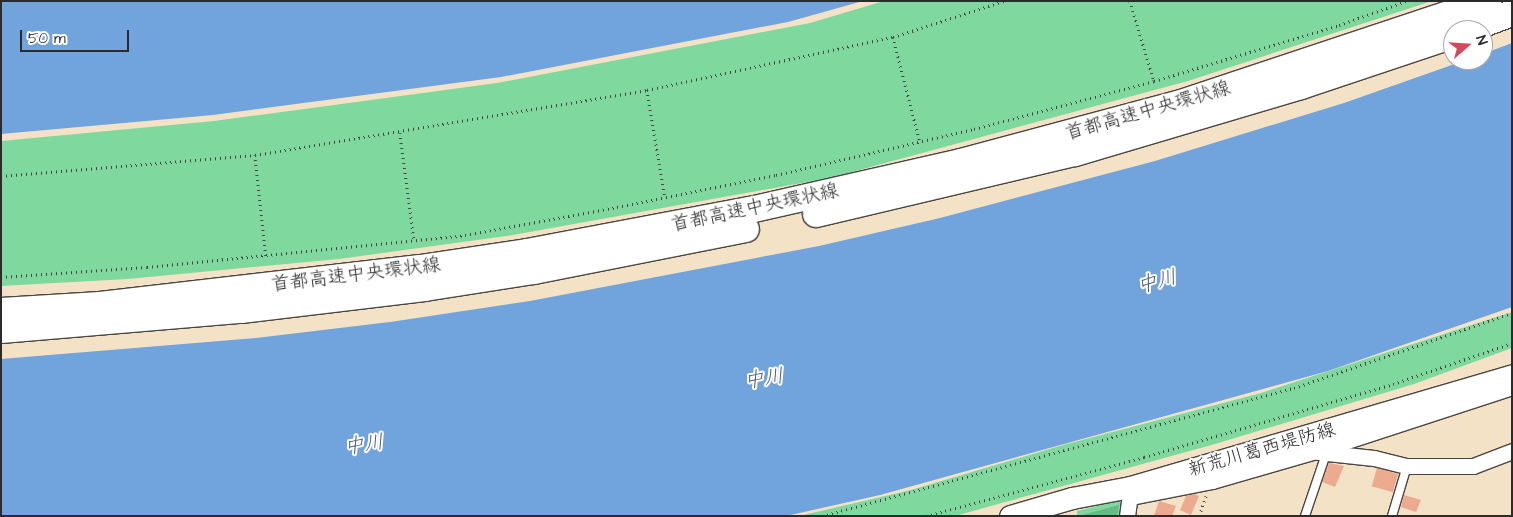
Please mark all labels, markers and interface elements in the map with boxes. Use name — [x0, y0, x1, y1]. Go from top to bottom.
scale bar — [22, 20, 131, 52]
north arrow — [1443, 20, 1493, 70]
text: 50 m — [28, 28, 66, 49]
text: N — [1470, 33, 1492, 48]
street label: 首都高速中央環状線 — [1063, 76, 1233, 146]
street label: 首都高速中央環状線 — [669, 179, 841, 237]
street label: 首都高速中央環状線 — [270, 253, 442, 297]
water label: 中川 — [1135, 265, 1179, 299]
water label: 中川 — [742, 364, 786, 394]
street label: 新荒川葛西堤防線 — [1186, 418, 1338, 482]
water label: 中川 — [342, 430, 386, 460]

